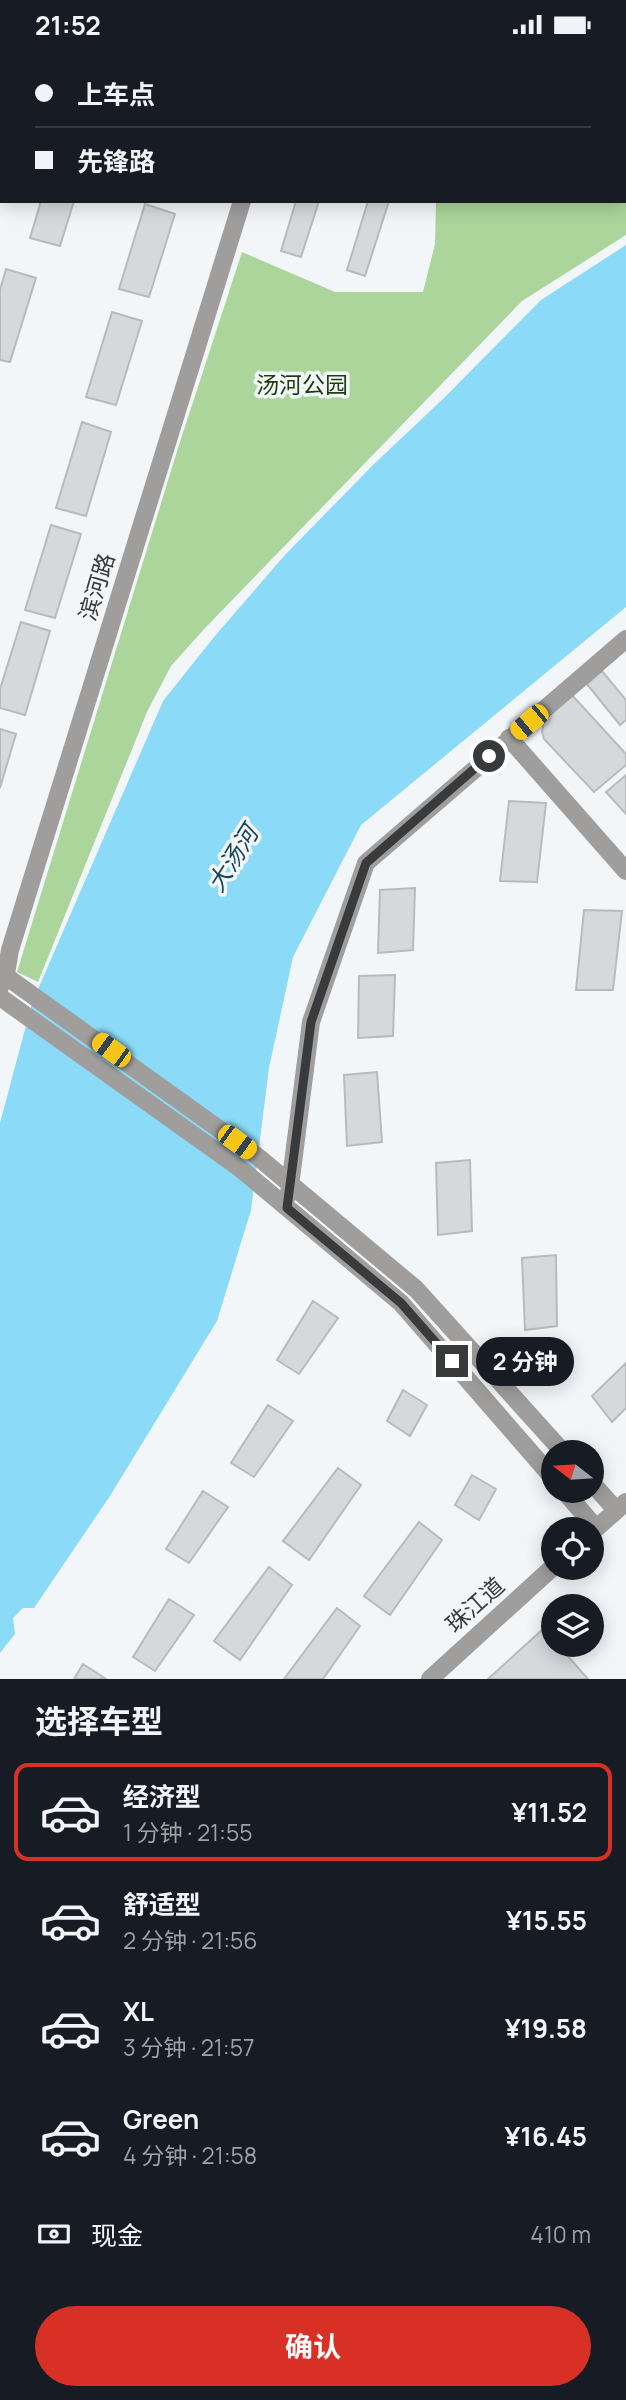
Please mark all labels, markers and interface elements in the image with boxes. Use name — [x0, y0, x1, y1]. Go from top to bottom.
text: 21:52 — [35, 7, 101, 43]
text: 上车点 — [77, 76, 155, 112]
text: 先锋路 — [77, 143, 155, 179]
park label: 汤河公园 — [256, 368, 348, 400]
street label: 滨河路 — [71, 549, 121, 624]
car — [507, 700, 552, 744]
route start — [473, 740, 505, 772]
water label: 大汤河 — [199, 816, 267, 897]
car — [88, 1029, 135, 1071]
car — [214, 1121, 261, 1163]
callout: 2 分钟 — [476, 1337, 574, 1385]
route end — [436, 1345, 468, 1377]
text: 2 分钟 — [493, 1345, 557, 1377]
north arrow — [541, 1440, 604, 1503]
map controls — [541, 1440, 604, 1657]
button: locate — [541, 1517, 604, 1580]
street label: 珠江道 — [438, 1569, 511, 1639]
button: layers — [541, 1594, 604, 1657]
text: 选择车型 — [35, 1699, 163, 1743]
text: 经济型 — [123, 1778, 201, 1814]
icon: car — [39, 1781, 102, 1844]
text: ¥11.52 — [511, 1794, 587, 1830]
text: 1 分钟 · 21:55 — [123, 1816, 253, 1848]
text: 舒适型 — [123, 1886, 201, 1922]
icon: car — [39, 1889, 102, 1952]
text: ¥15.55 — [506, 1902, 587, 1938]
text: 2 分钟 · 21:56 — [123, 1924, 258, 1956]
text: XL — [123, 1993, 154, 2029]
icon: car — [39, 1997, 102, 2060]
text: ¥19.58 — [505, 2010, 587, 2046]
text: 3 分钟 · 21:57 — [123, 2031, 255, 2063]
text: Green — [123, 2101, 199, 2137]
icon: car — [39, 2105, 102, 2168]
text: ¥16.45 — [505, 2118, 587, 2154]
text: 4 分钟 · 21:58 — [123, 2139, 257, 2171]
icon: cash — [35, 2215, 73, 2253]
text: 现金 — [91, 2217, 143, 2253]
text: 410 m — [530, 2218, 591, 2250]
button: 确认 — [35, 2306, 591, 2386]

